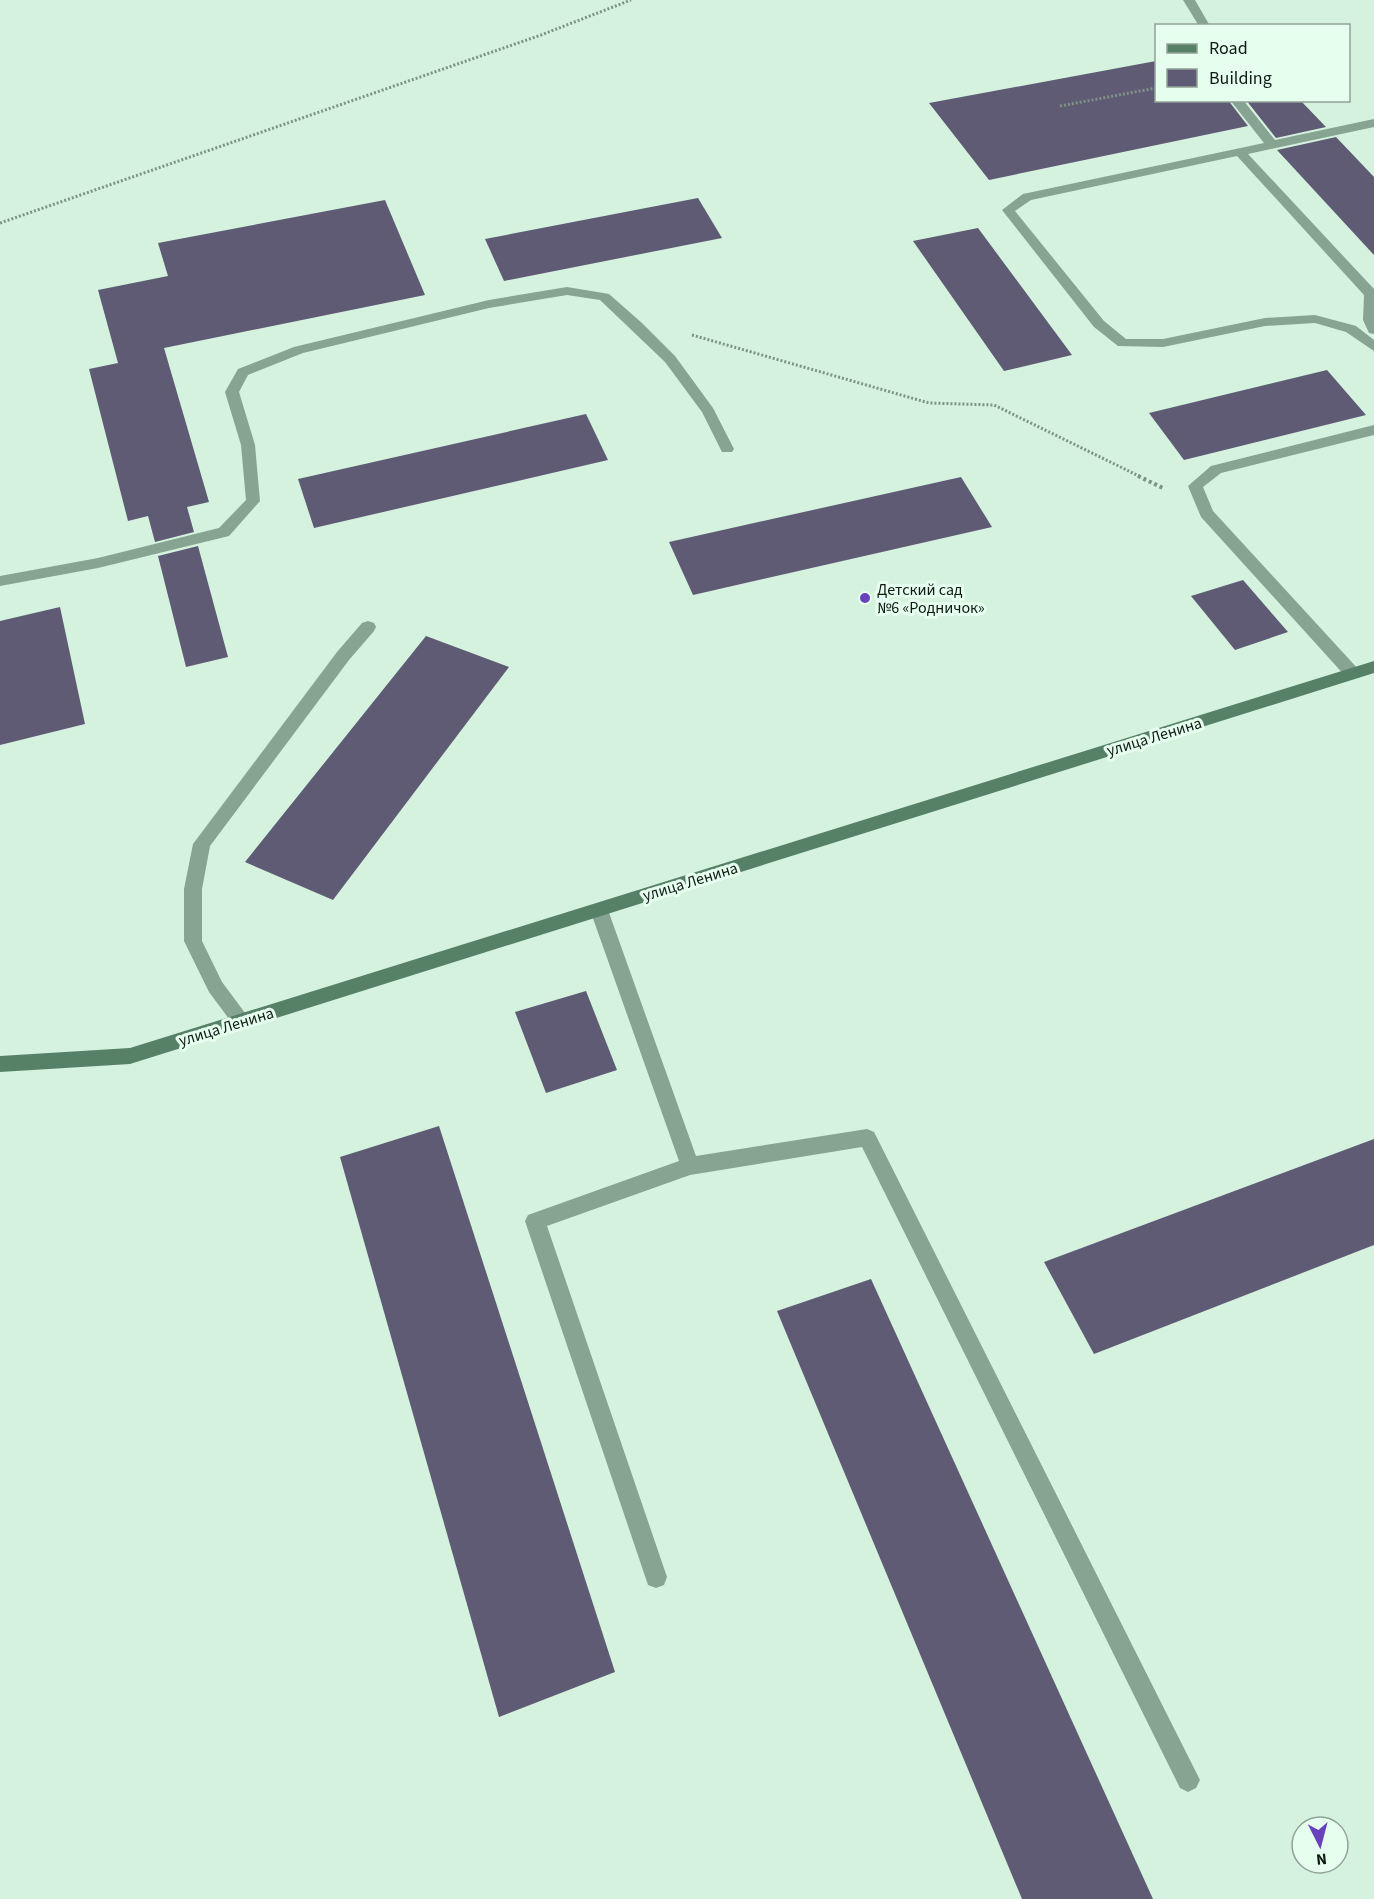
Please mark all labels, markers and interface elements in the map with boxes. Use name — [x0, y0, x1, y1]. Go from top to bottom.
legend — [1155, 24, 1350, 102]
text: Road — [1209, 36, 1248, 61]
text: Building — [1209, 66, 1272, 91]
place label: Детский сад №6 «Родничок» — [877, 579, 985, 619]
marker: Детский сад №6 «Родничок» — [858, 591, 872, 605]
street label: улица Ленина — [1104, 712, 1204, 762]
street label: улица Ленина — [640, 857, 740, 907]
street label: улица Ленина — [176, 1002, 276, 1052]
north arrow — [1290, 1815, 1350, 1875]
text: N — [1315, 1847, 1328, 1870]

